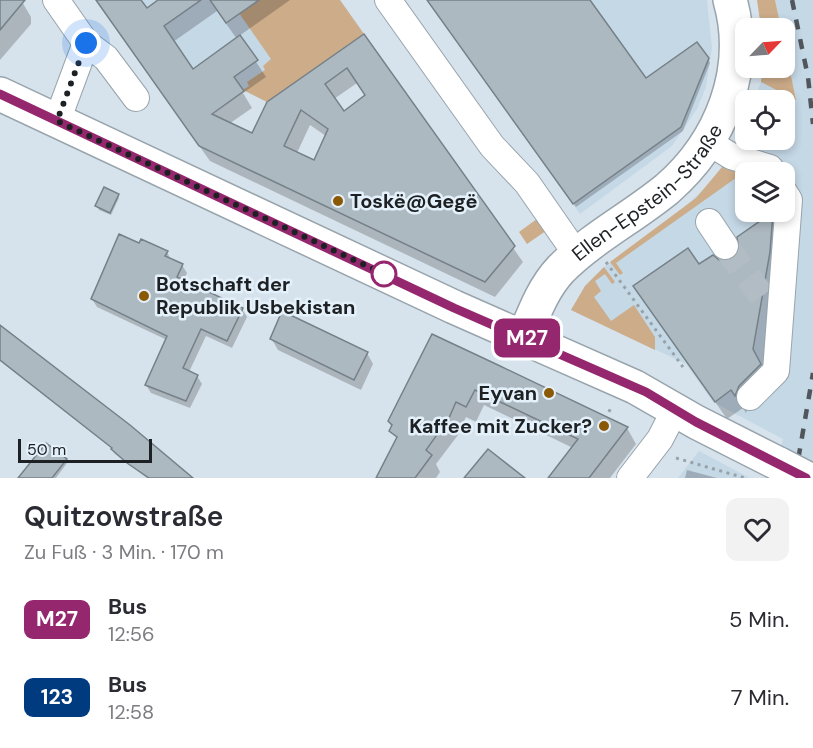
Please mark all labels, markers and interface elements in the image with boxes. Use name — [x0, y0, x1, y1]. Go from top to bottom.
north arrow — [735, 18, 795, 78]
map controls — [735, 18, 795, 222]
your location — [71, 28, 101, 58]
button: locate — [735, 90, 795, 150]
street label: Ellen-Epstein-Straße — [566, 119, 728, 267]
button: layers — [735, 162, 795, 222]
place label: Toskë@Gegë — [350, 188, 478, 214]
marker: Toskë@Gegë — [331, 194, 345, 208]
unlabelled marker — [371, 261, 397, 287]
place label: Botschaft der Republik Usbekistan — [156, 271, 355, 320]
marker: Botschaft der Republik Usbekistan — [137, 289, 151, 303]
line badge: M27 — [492, 318, 562, 358]
text: M27 — [506, 324, 548, 352]
place label: Eyvan — [479, 380, 537, 406]
marker: Eyvan — [542, 386, 556, 400]
place label: Kaffee mit Zucker? — [409, 413, 592, 439]
marker: Kaffee mit Zucker? — [597, 419, 611, 433]
scale bar — [18, 436, 152, 464]
text: 50 m — [27, 439, 66, 460]
text: Quitzowstraße — [24, 498, 223, 535]
button: heart — [726, 498, 789, 561]
text: Zu Fuß · 3 Min. · 170 m — [24, 539, 224, 565]
text: Bus — [108, 592, 147, 621]
text: M27 — [36, 605, 78, 633]
text: 5 Min. — [729, 605, 789, 634]
text: 12:56 — [108, 621, 155, 647]
text: Bus — [108, 670, 147, 699]
text: 123 — [41, 683, 73, 711]
text: 7 Min. — [731, 683, 789, 712]
text: 12:58 — [108, 699, 154, 725]

